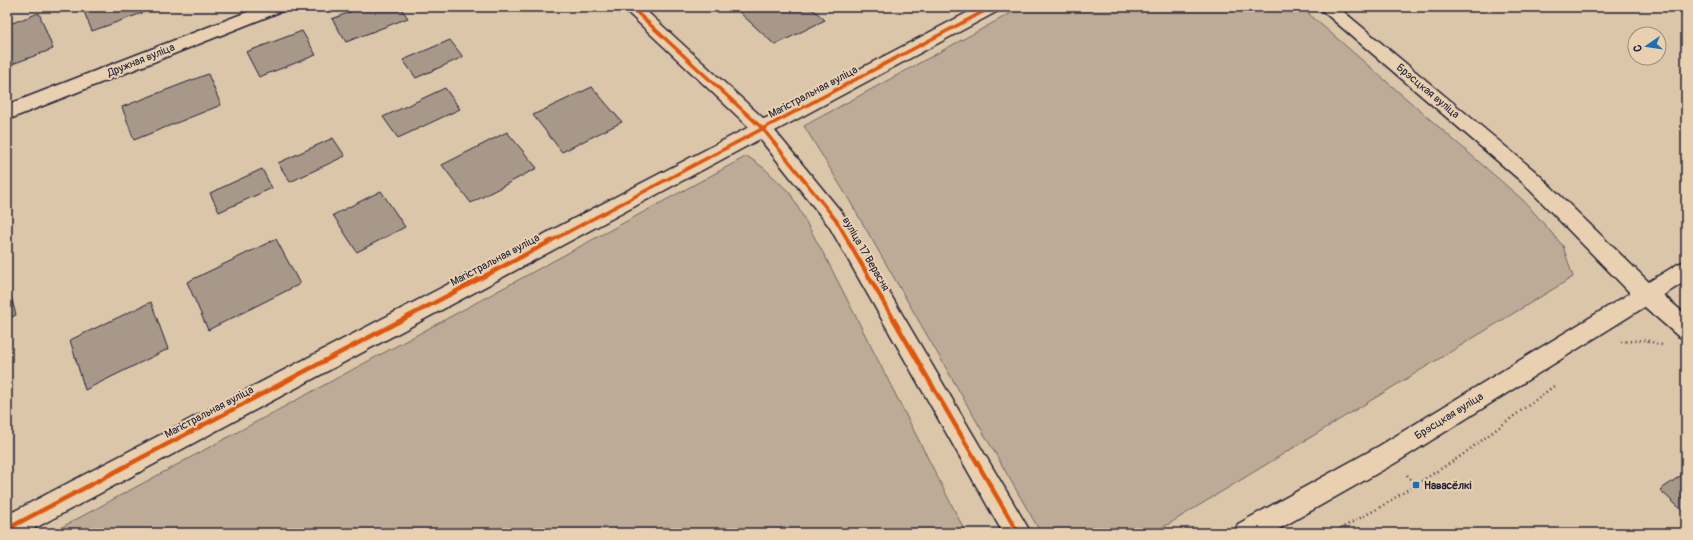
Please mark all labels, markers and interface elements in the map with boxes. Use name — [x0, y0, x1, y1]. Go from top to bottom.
north arrow — [1627, 26, 1667, 66]
street label: Дружная вуліца — [104, 41, 177, 80]
text: С — [1631, 43, 1645, 53]
street label: Брэсцкая вуліца — [1394, 61, 1462, 121]
street label: Магістральная вуліца — [766, 63, 860, 121]
street label: вуліца 17 Верасня — [840, 215, 892, 293]
street label: Магістральная вуліца — [448, 231, 542, 289]
street label: Магістральная вуліца — [162, 383, 256, 441]
street label: Брэсцкая вуліца — [1412, 390, 1486, 442]
place label: Навасёлкі — [1424, 479, 1472, 492]
marker: Навасёлкі — [1411, 480, 1421, 490]

